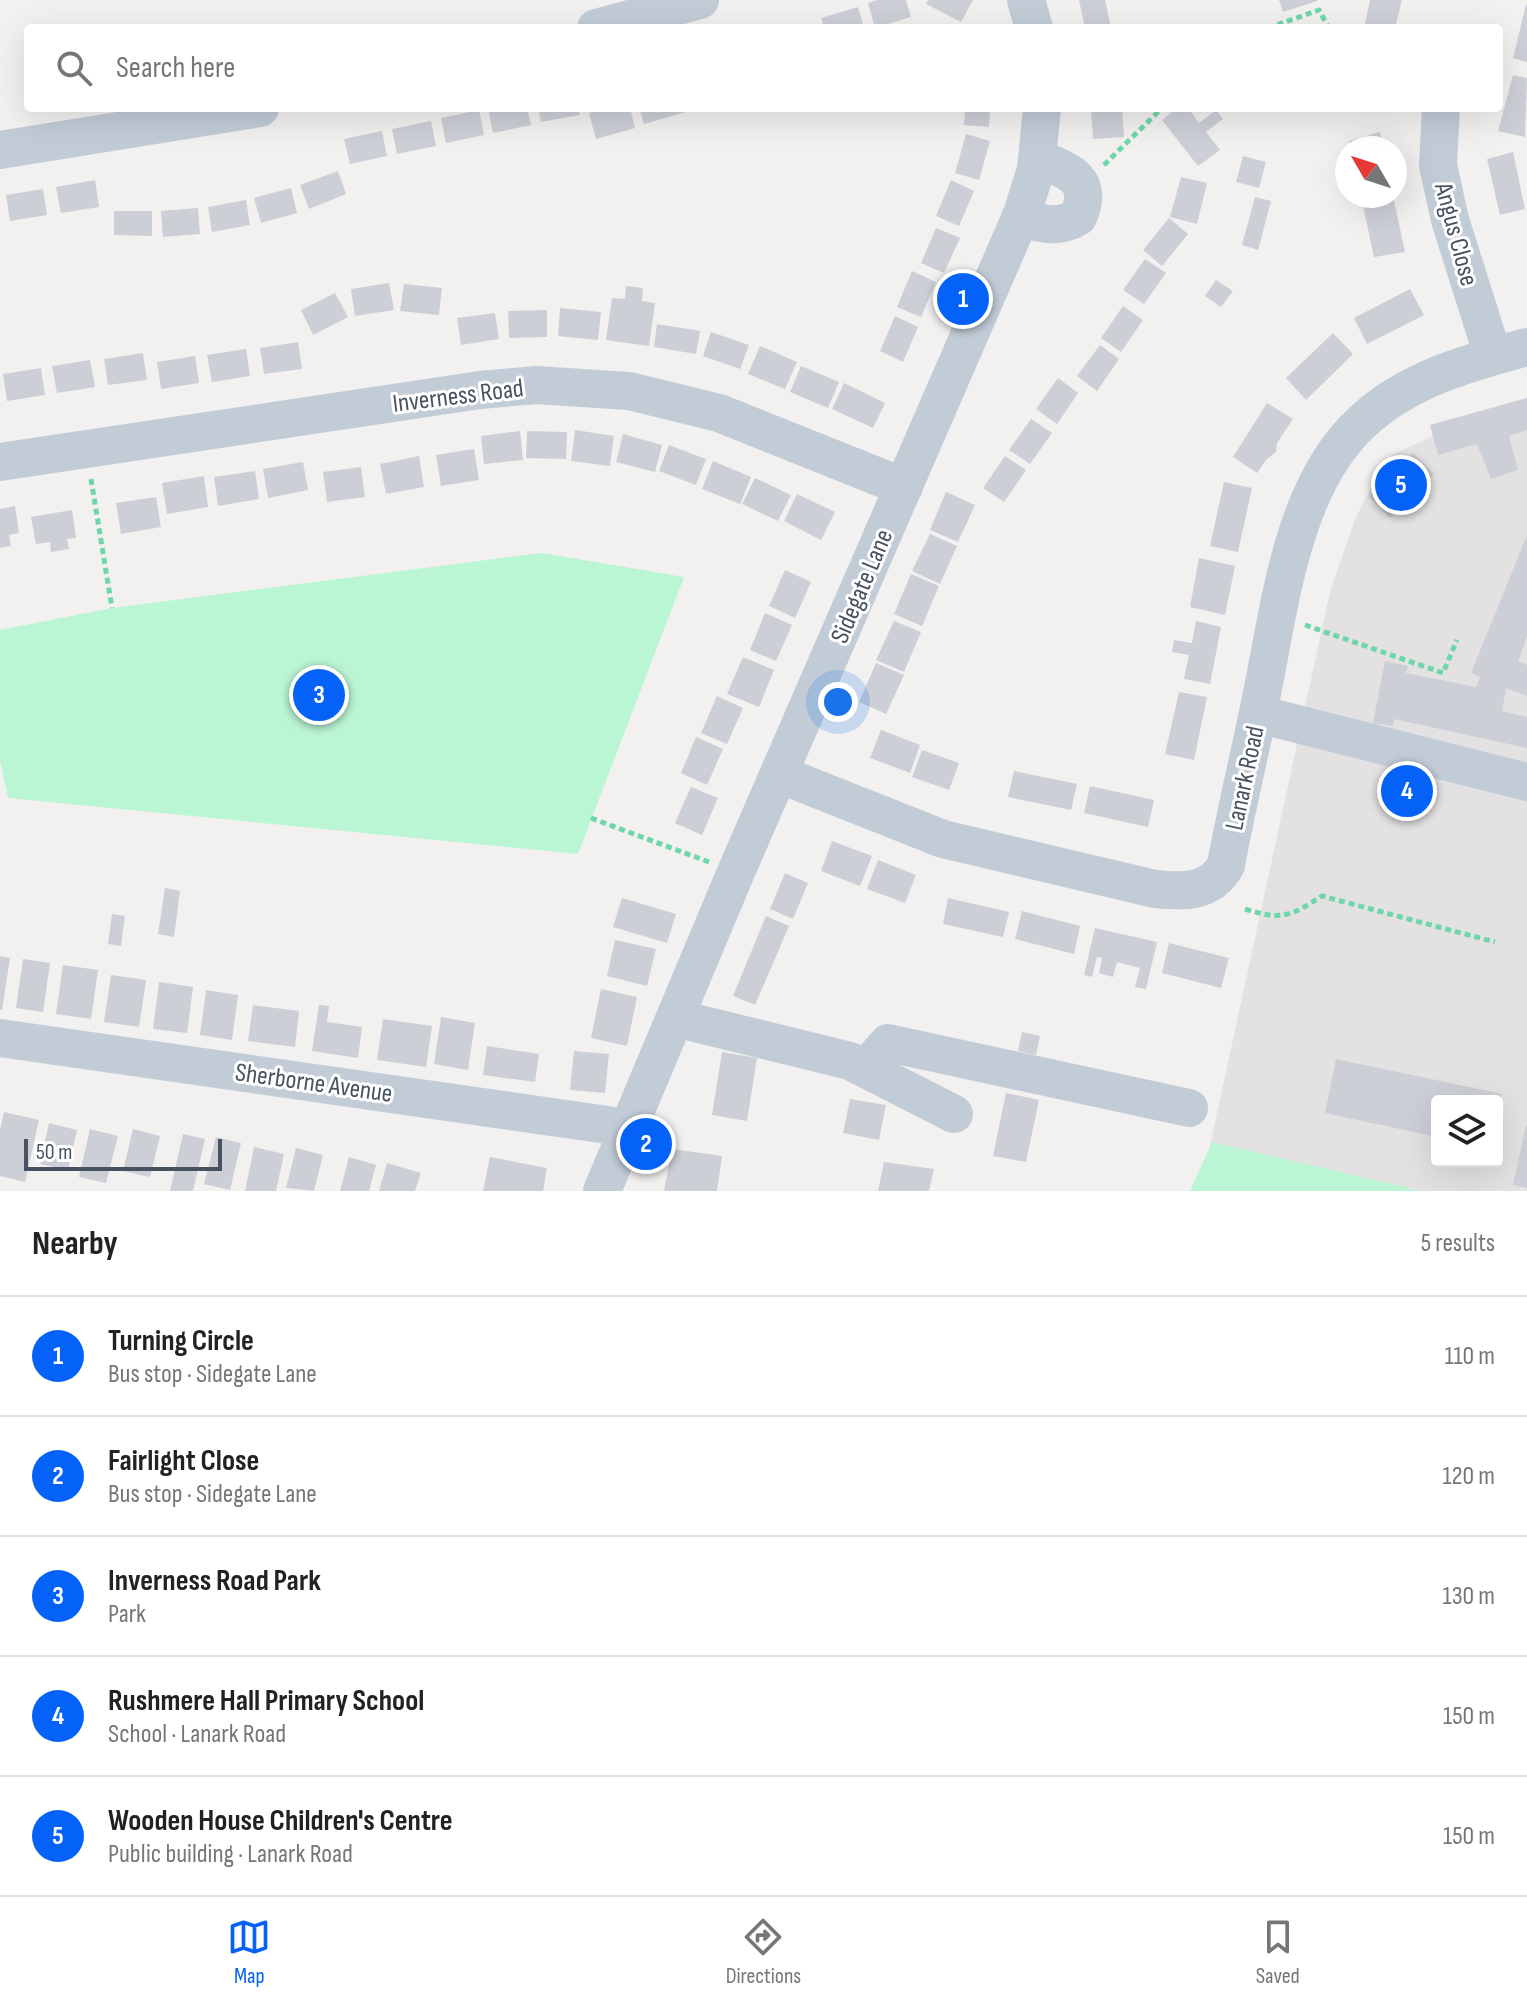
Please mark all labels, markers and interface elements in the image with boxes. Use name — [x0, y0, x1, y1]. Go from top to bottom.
search box — [24, 24, 1503, 112]
icon: search — [52, 46, 96, 90]
text: Search here — [116, 50, 235, 86]
north arrow — [1335, 136, 1407, 208]
street label: Angus Close — [1427, 178, 1484, 289]
pin: 1 — [937, 269, 989, 329]
street label: Inverness Road — [391, 373, 525, 420]
pin: 5 — [1375, 455, 1427, 515]
street label: Sidegate Lane — [825, 525, 900, 648]
pin: 3 — [293, 665, 345, 725]
your location — [818, 682, 858, 722]
street label: Lanark Road — [1219, 723, 1272, 833]
pin: 4 — [1381, 761, 1433, 821]
street label: Sherborne Avenue — [233, 1057, 394, 1110]
map controls — [1431, 1095, 1503, 1167]
button: layers — [1431, 1095, 1503, 1167]
pin: 2 — [620, 1114, 672, 1174]
scale bar — [24, 1135, 222, 1171]
text: 50 m — [36, 1139, 72, 1166]
text: Nearby — [32, 1223, 118, 1264]
text: 5 results — [1421, 1228, 1495, 1259]
text: Turning Circle — [108, 1323, 254, 1359]
text: 1 — [53, 1341, 63, 1372]
text: 110 m — [1444, 1341, 1495, 1372]
text: Bus stop · Sidegate Lane — [108, 1359, 317, 1390]
text: Fairlight Close — [108, 1443, 259, 1479]
text: 2 — [52, 1461, 64, 1492]
text: 120 m — [1442, 1461, 1495, 1492]
text: Bus stop · Sidegate Lane — [108, 1479, 317, 1510]
text: Inverness Road Park — [108, 1563, 321, 1599]
text: 3 — [52, 1581, 64, 1612]
text: 130 m — [1443, 1581, 1495, 1612]
text: Park — [108, 1599, 146, 1630]
text: Rushmere Hall Primary School — [108, 1683, 424, 1719]
text: 4 — [52, 1701, 64, 1732]
text: 150 m — [1443, 1701, 1495, 1732]
text: School · Lanark Road — [108, 1719, 286, 1750]
text: Wooden House Children's Centre — [108, 1803, 453, 1839]
text: 5 — [52, 1821, 64, 1852]
text: 150 m — [1443, 1821, 1495, 1852]
text: Public building · Lanark Road — [108, 1839, 353, 1870]
tab: Map — [227, 1915, 271, 1990]
tab: Directions — [726, 1915, 801, 1990]
tab: Saved — [1256, 1915, 1300, 1990]

